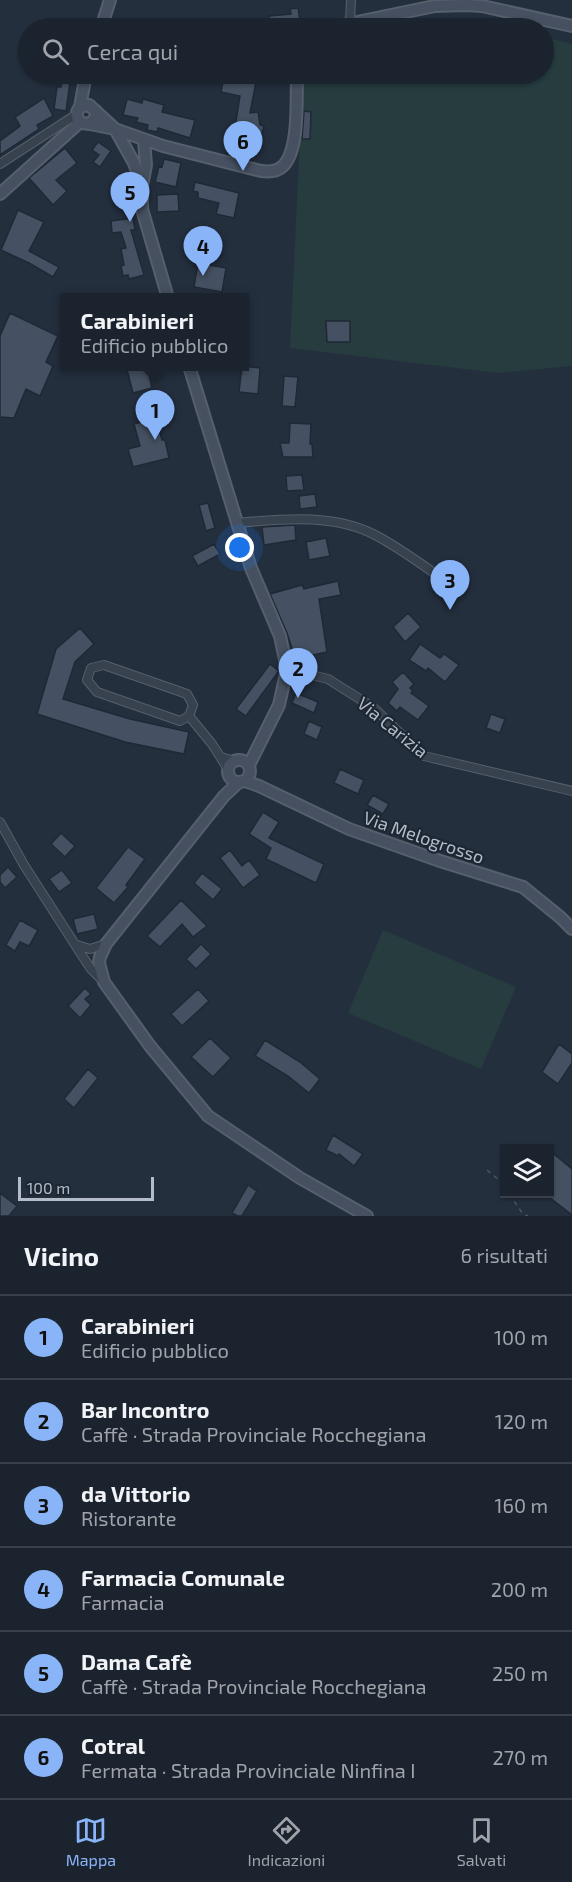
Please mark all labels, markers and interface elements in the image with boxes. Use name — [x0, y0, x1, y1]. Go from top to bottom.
search box — [18, 18, 554, 84]
icon: search — [39, 35, 72, 68]
text: Cerca qui — [87, 38, 178, 64]
pin: 6 — [224, 122, 262, 171]
pin: 5 — [110, 172, 150, 222]
pin: 4 — [184, 226, 222, 276]
popup — [60, 293, 249, 371]
text: Carabinieri — [81, 307, 194, 333]
text: Edificio pubblico — [81, 333, 228, 357]
pin: 1 — [136, 390, 174, 440]
your location — [225, 533, 254, 562]
pin: 3 — [430, 560, 470, 610]
pin: 2 — [278, 648, 318, 698]
street label: Via Carizia — [353, 692, 433, 762]
street label: Via Melogrosso — [361, 806, 487, 868]
map controls — [500, 1144, 554, 1198]
button: layers — [500, 1144, 554, 1198]
scale bar — [18, 1174, 154, 1202]
text: 100 m — [27, 1178, 70, 1197]
text: Vicino — [24, 1240, 99, 1271]
text: 6 risultati — [461, 1243, 548, 1267]
text: Carabinieri — [81, 1312, 195, 1338]
text: 1 — [39, 1325, 48, 1349]
text: 100 m — [494, 1325, 548, 1349]
text: Edificio pubblico — [81, 1338, 229, 1362]
text: Bar Incontro — [81, 1396, 209, 1422]
text: 2 — [38, 1409, 49, 1433]
text: 120 m — [495, 1409, 548, 1433]
text: Caffè · Strada Provinciale Rocchegiana — [81, 1422, 426, 1446]
text: da Vittorio — [81, 1480, 191, 1506]
text: 3 — [38, 1493, 49, 1517]
text: 160 m — [495, 1493, 548, 1517]
text: Ristorante — [81, 1506, 176, 1530]
text: Farmacia Comunale — [81, 1564, 285, 1590]
text: 4 — [37, 1577, 50, 1601]
text: 200 m — [491, 1577, 548, 1601]
text: Farmacia — [81, 1590, 165, 1614]
text: Dama Cafè — [81, 1648, 192, 1674]
text: 5 — [38, 1661, 49, 1685]
text: 250 m — [492, 1661, 548, 1685]
text: Caffè · Strada Provinciale Rocchegiana — [81, 1674, 426, 1698]
text: Cotral — [81, 1732, 145, 1758]
text: 6 — [38, 1745, 49, 1769]
text: 270 m — [492, 1745, 548, 1769]
text: Fermata · Strada Provinciale Ninfina I — [81, 1758, 416, 1782]
tab: Mappa — [66, 1814, 116, 1869]
tab: Indicazioni — [248, 1814, 325, 1869]
tab: Salvati — [457, 1814, 506, 1869]

